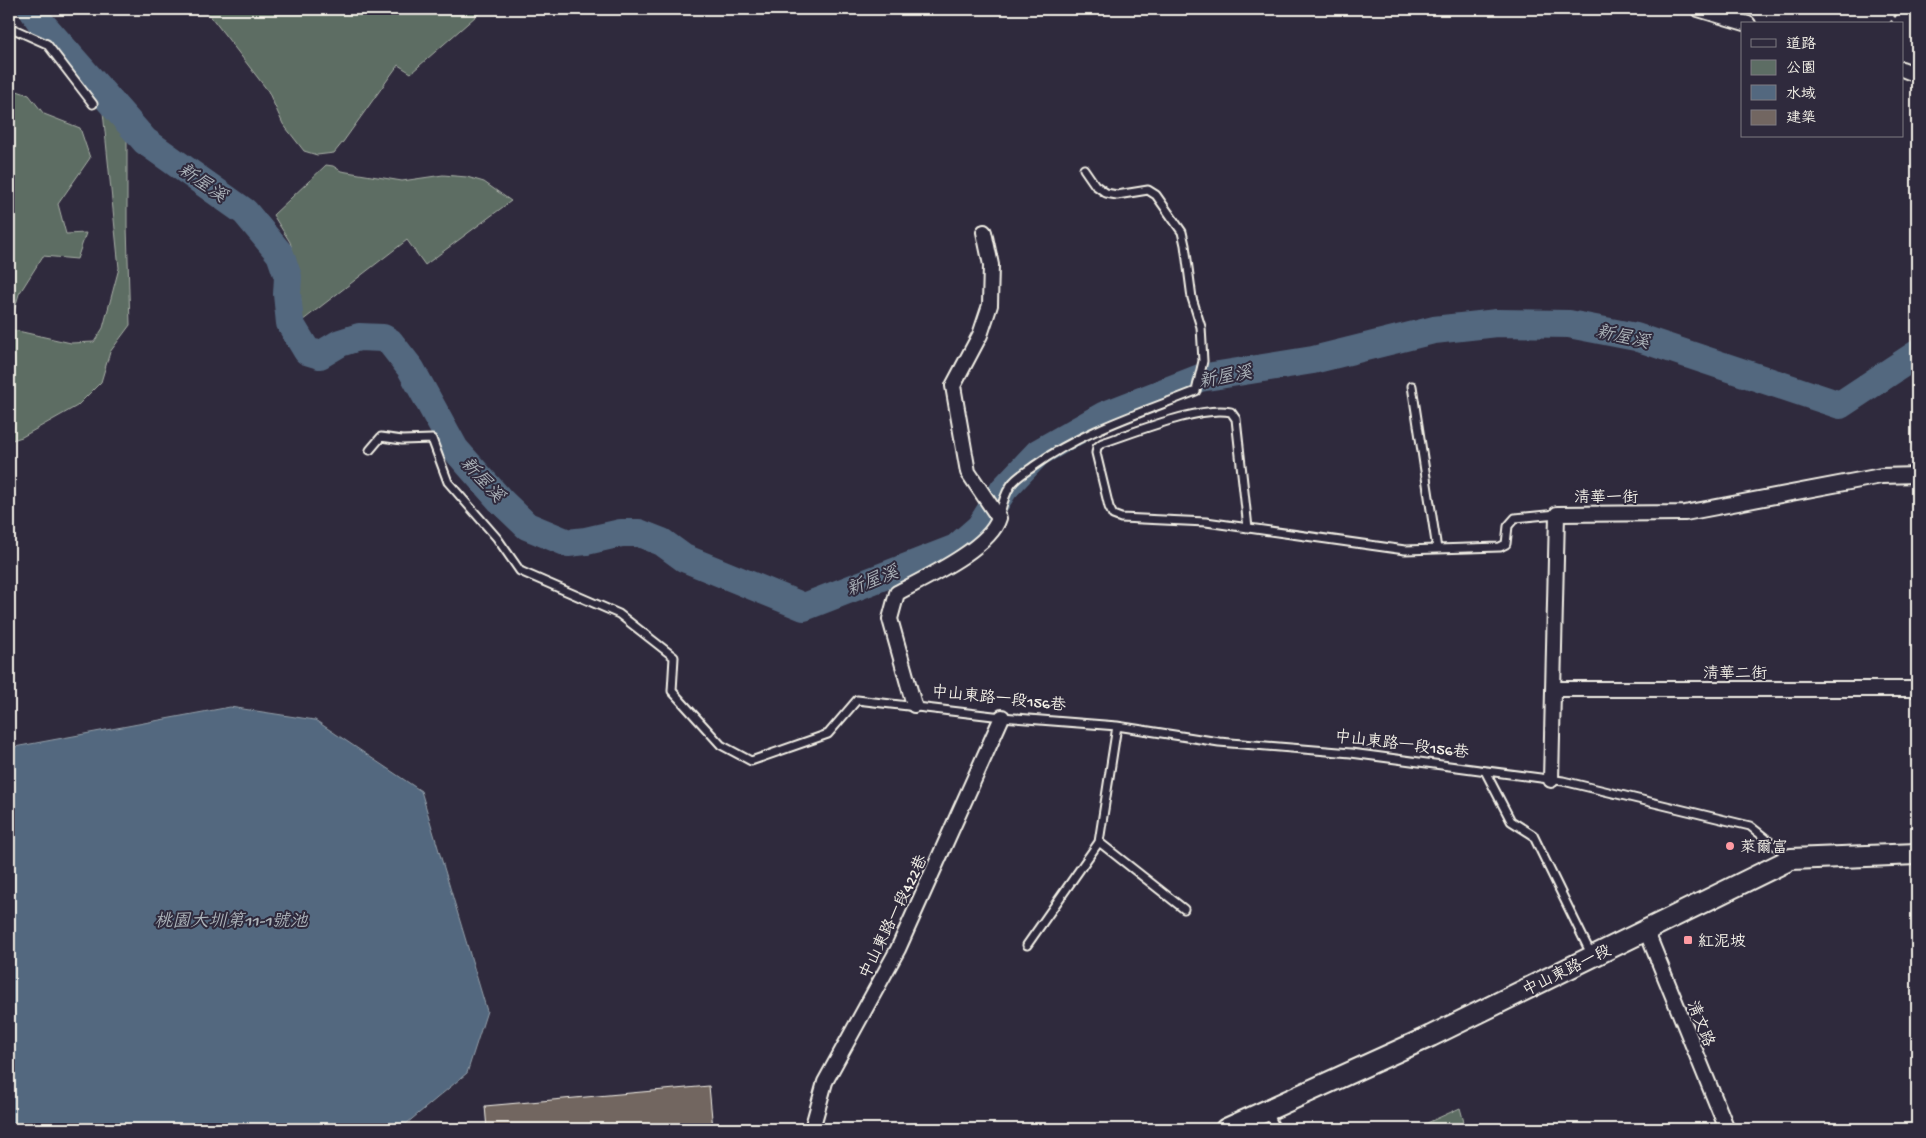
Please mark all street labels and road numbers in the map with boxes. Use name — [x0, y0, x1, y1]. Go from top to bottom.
street label: 清華一街 — [1574, 488, 1638, 509]
street label: 清華二街 — [1703, 664, 1767, 685]
street label: 中山東路一段156巷 — [931, 682, 1067, 717]
street label: 中山東路一段156巷 — [1333, 727, 1470, 764]
street label: 中山東路一段422巷 — [855, 852, 933, 982]
street label: 中山東路一段 — [1519, 941, 1615, 1002]
street label: 清文路 — [1681, 998, 1718, 1050]

